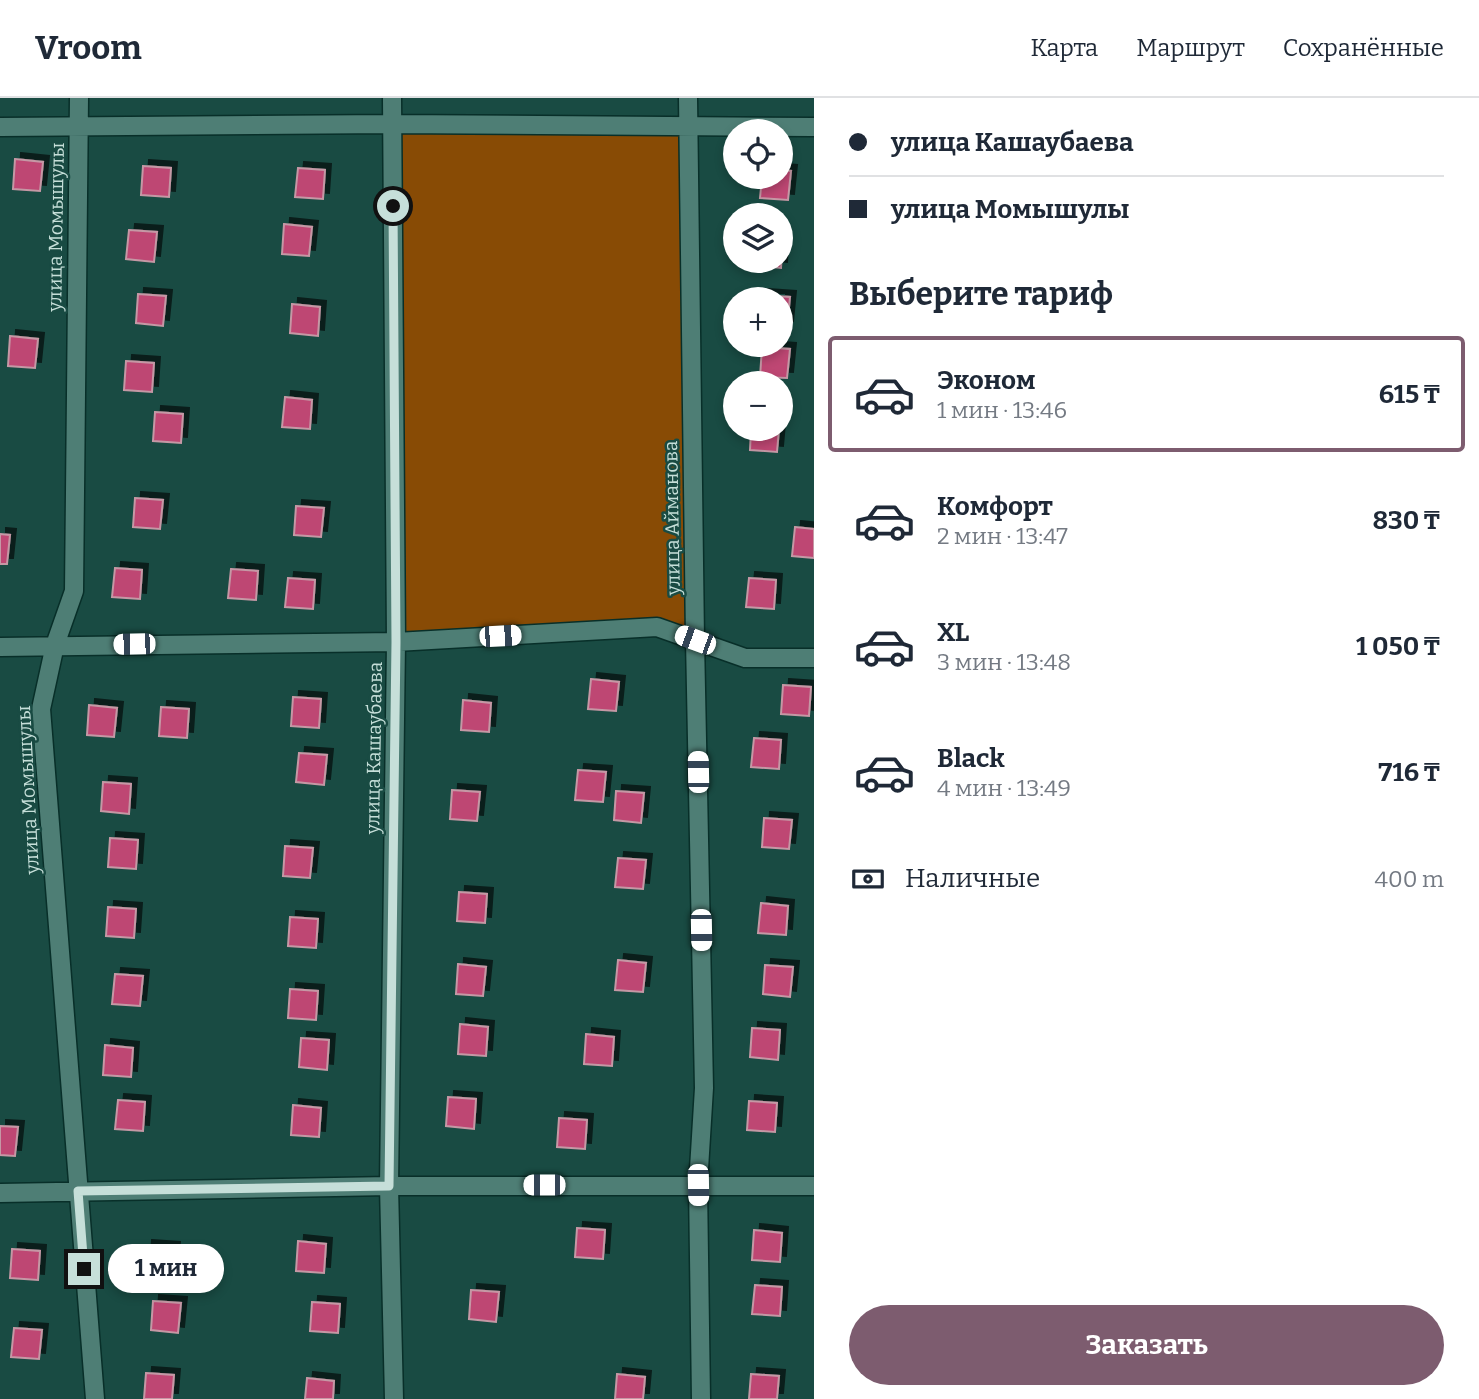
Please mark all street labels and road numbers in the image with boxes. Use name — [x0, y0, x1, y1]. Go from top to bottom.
street label: улица Момышулы — [43, 142, 69, 313]
street label: улица Айманова — [659, 440, 685, 597]
street label: улица Кашаубаева — [361, 661, 387, 835]
street label: улица Момышулы — [12, 705, 44, 876]

